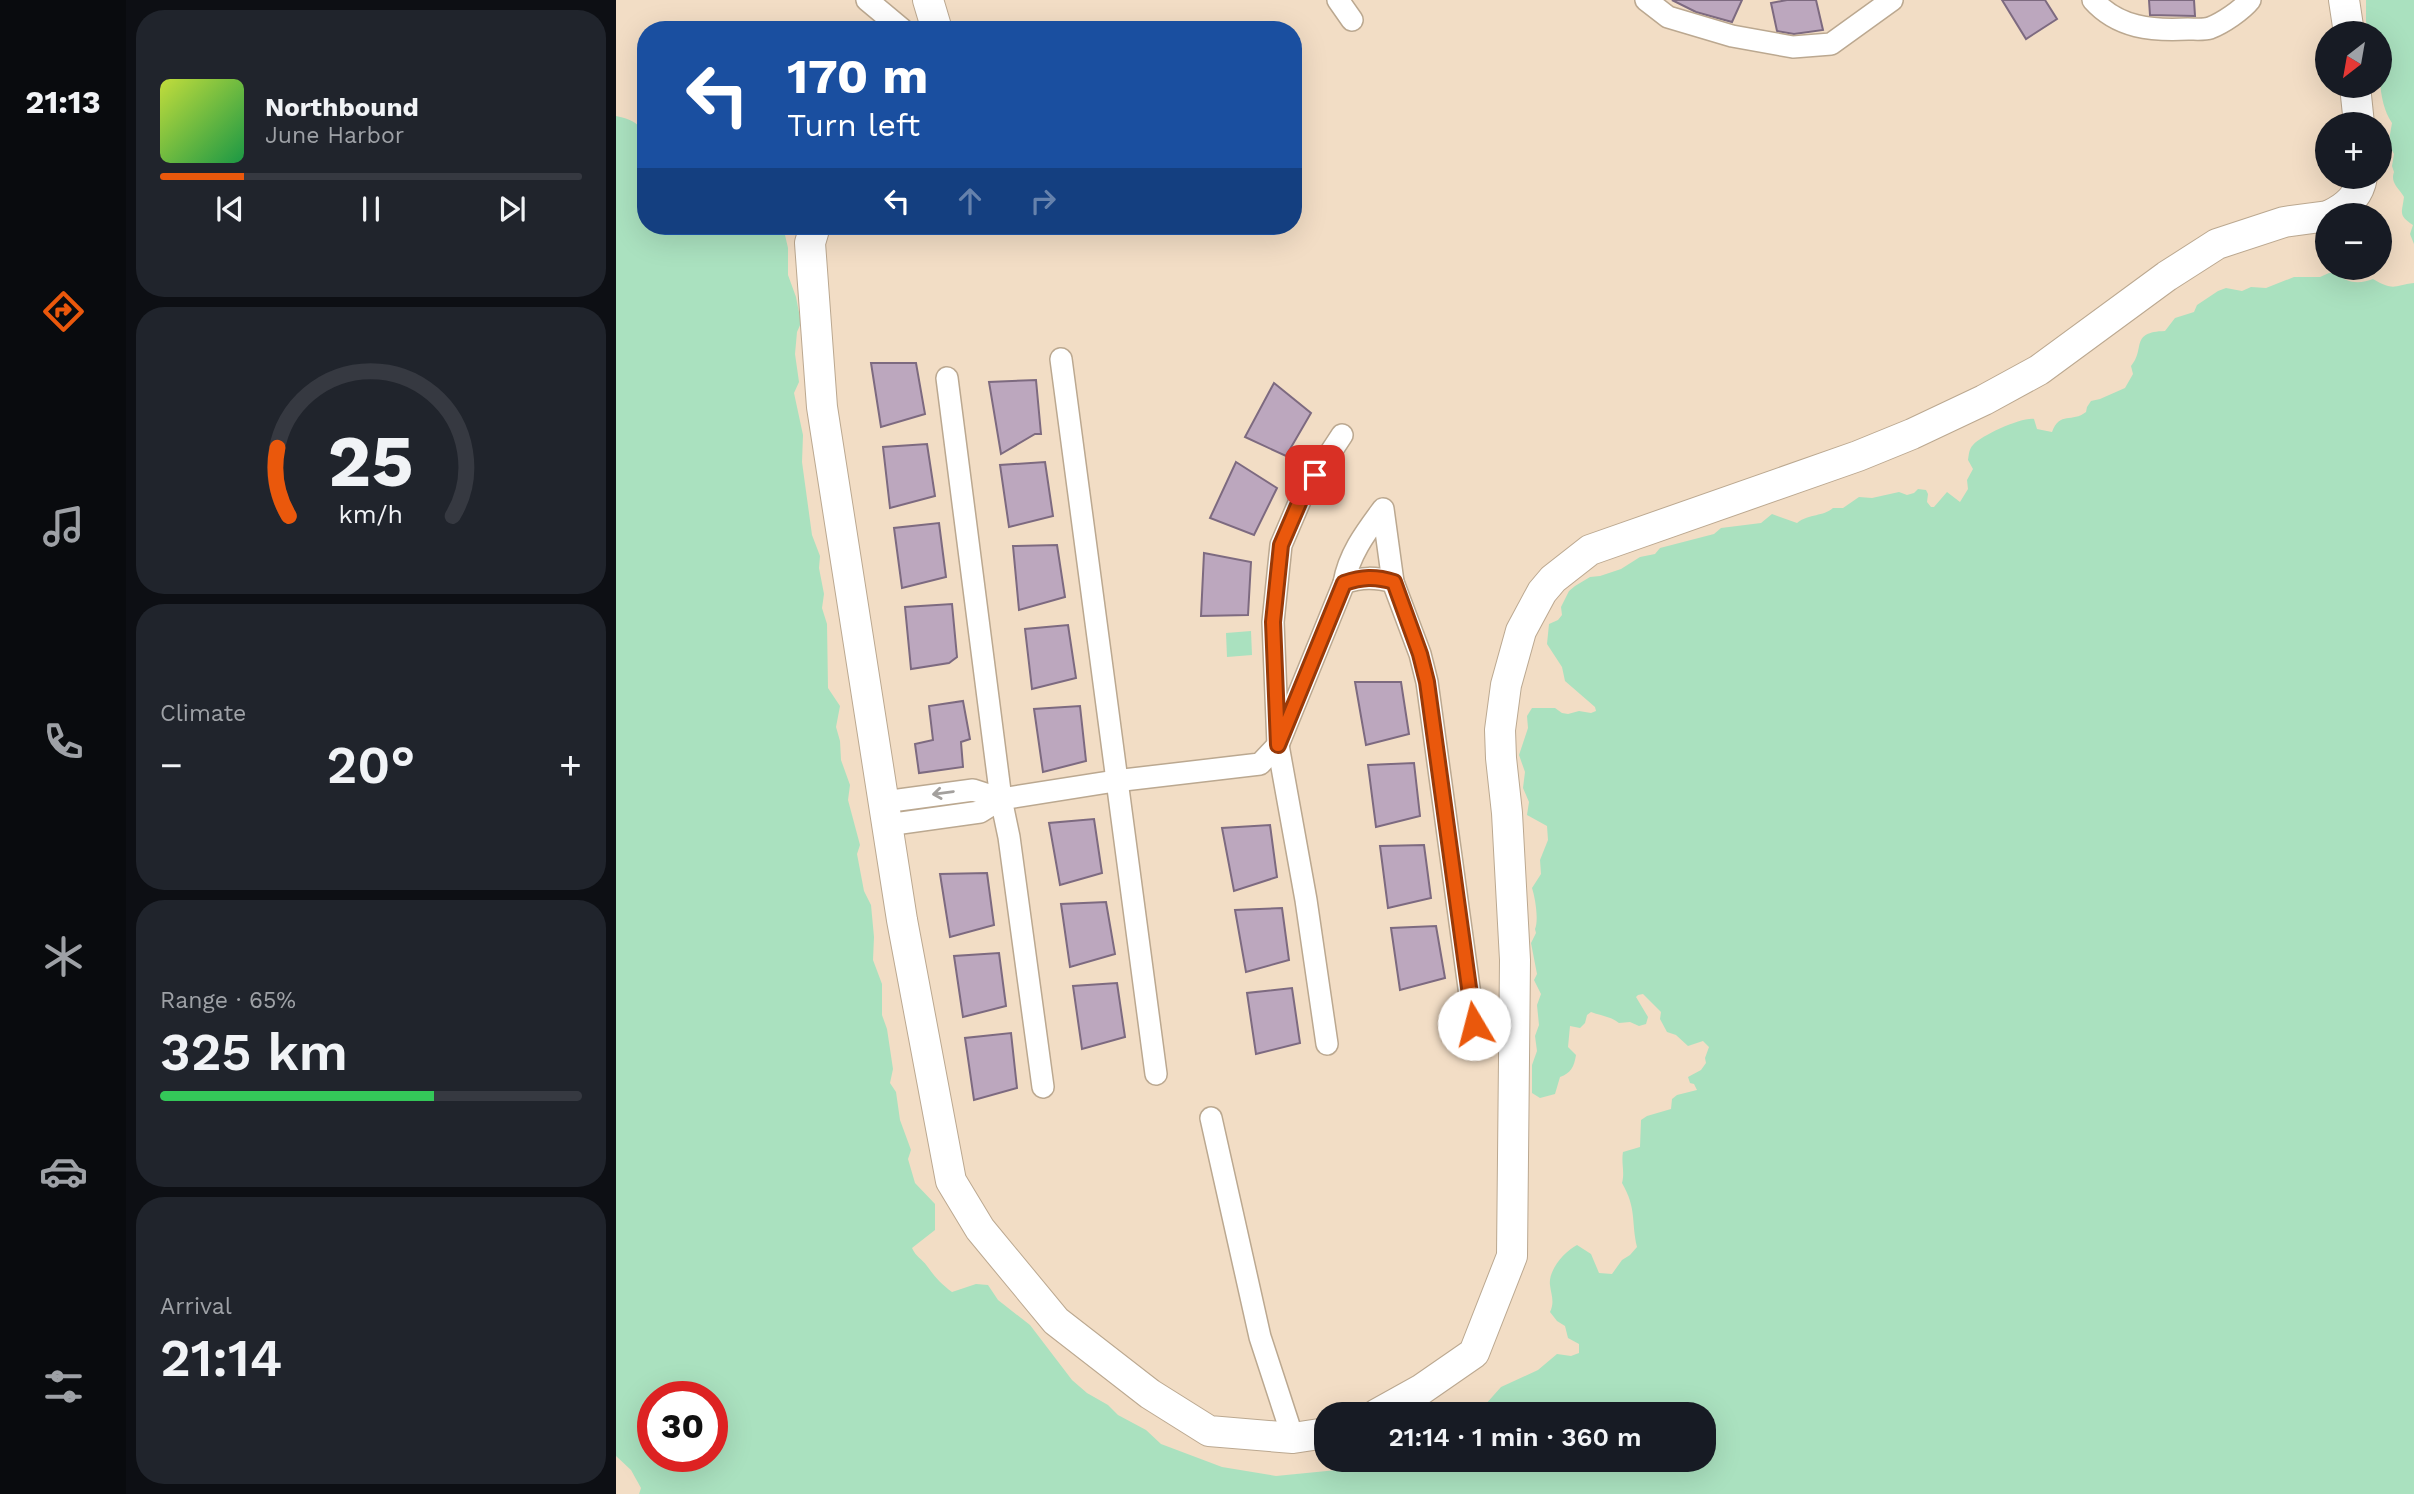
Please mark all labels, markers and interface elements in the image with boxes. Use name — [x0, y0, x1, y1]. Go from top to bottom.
north arrow — [2315, 21, 2392, 98]
map controls — [2315, 21, 2392, 280]
text: 170 m — [787, 47, 928, 105]
icon: left — [672, 49, 763, 140]
text: 21:13 — [25, 83, 101, 121]
text: Northbound — [265, 92, 419, 122]
text: Turn left — [787, 106, 920, 144]
button: + — [2315, 112, 2392, 189]
text: June Harbor — [265, 122, 404, 149]
icon: left — [878, 182, 916, 220]
icon: ahead — [951, 182, 989, 220]
icon: right — [1024, 182, 1062, 220]
icon: previous — [211, 190, 249, 228]
icon: pause — [352, 190, 390, 228]
icon: next — [493, 190, 531, 228]
button: − — [2315, 203, 2392, 280]
icon: directions — [39, 287, 88, 336]
text: 25 — [328, 419, 414, 505]
pin — [1285, 445, 1345, 505]
icon: arrive — [1296, 456, 1334, 494]
text: km/h — [339, 500, 403, 529]
icon: music — [39, 502, 88, 551]
text: Climate — [160, 700, 246, 727]
icon: phone — [39, 717, 88, 766]
text: 20° — [327, 735, 415, 796]
text: − — [160, 743, 183, 787]
text: + — [559, 743, 582, 787]
one-way arrow — [932, 787, 955, 800]
icon: climate — [39, 932, 88, 981]
text: Range · 65% — [160, 987, 296, 1014]
position arrow — [1437, 987, 1511, 1061]
text: 325 km — [160, 1022, 348, 1083]
icon: car — [39, 1147, 88, 1196]
text: Arrival — [160, 1293, 232, 1320]
text: 21:14 — [160, 1328, 283, 1389]
icon: filters — [39, 1362, 88, 1411]
speed limit sign: 30 — [637, 1381, 728, 1472]
text: 21:14 · 1 min · 360 m — [1388, 1422, 1642, 1452]

